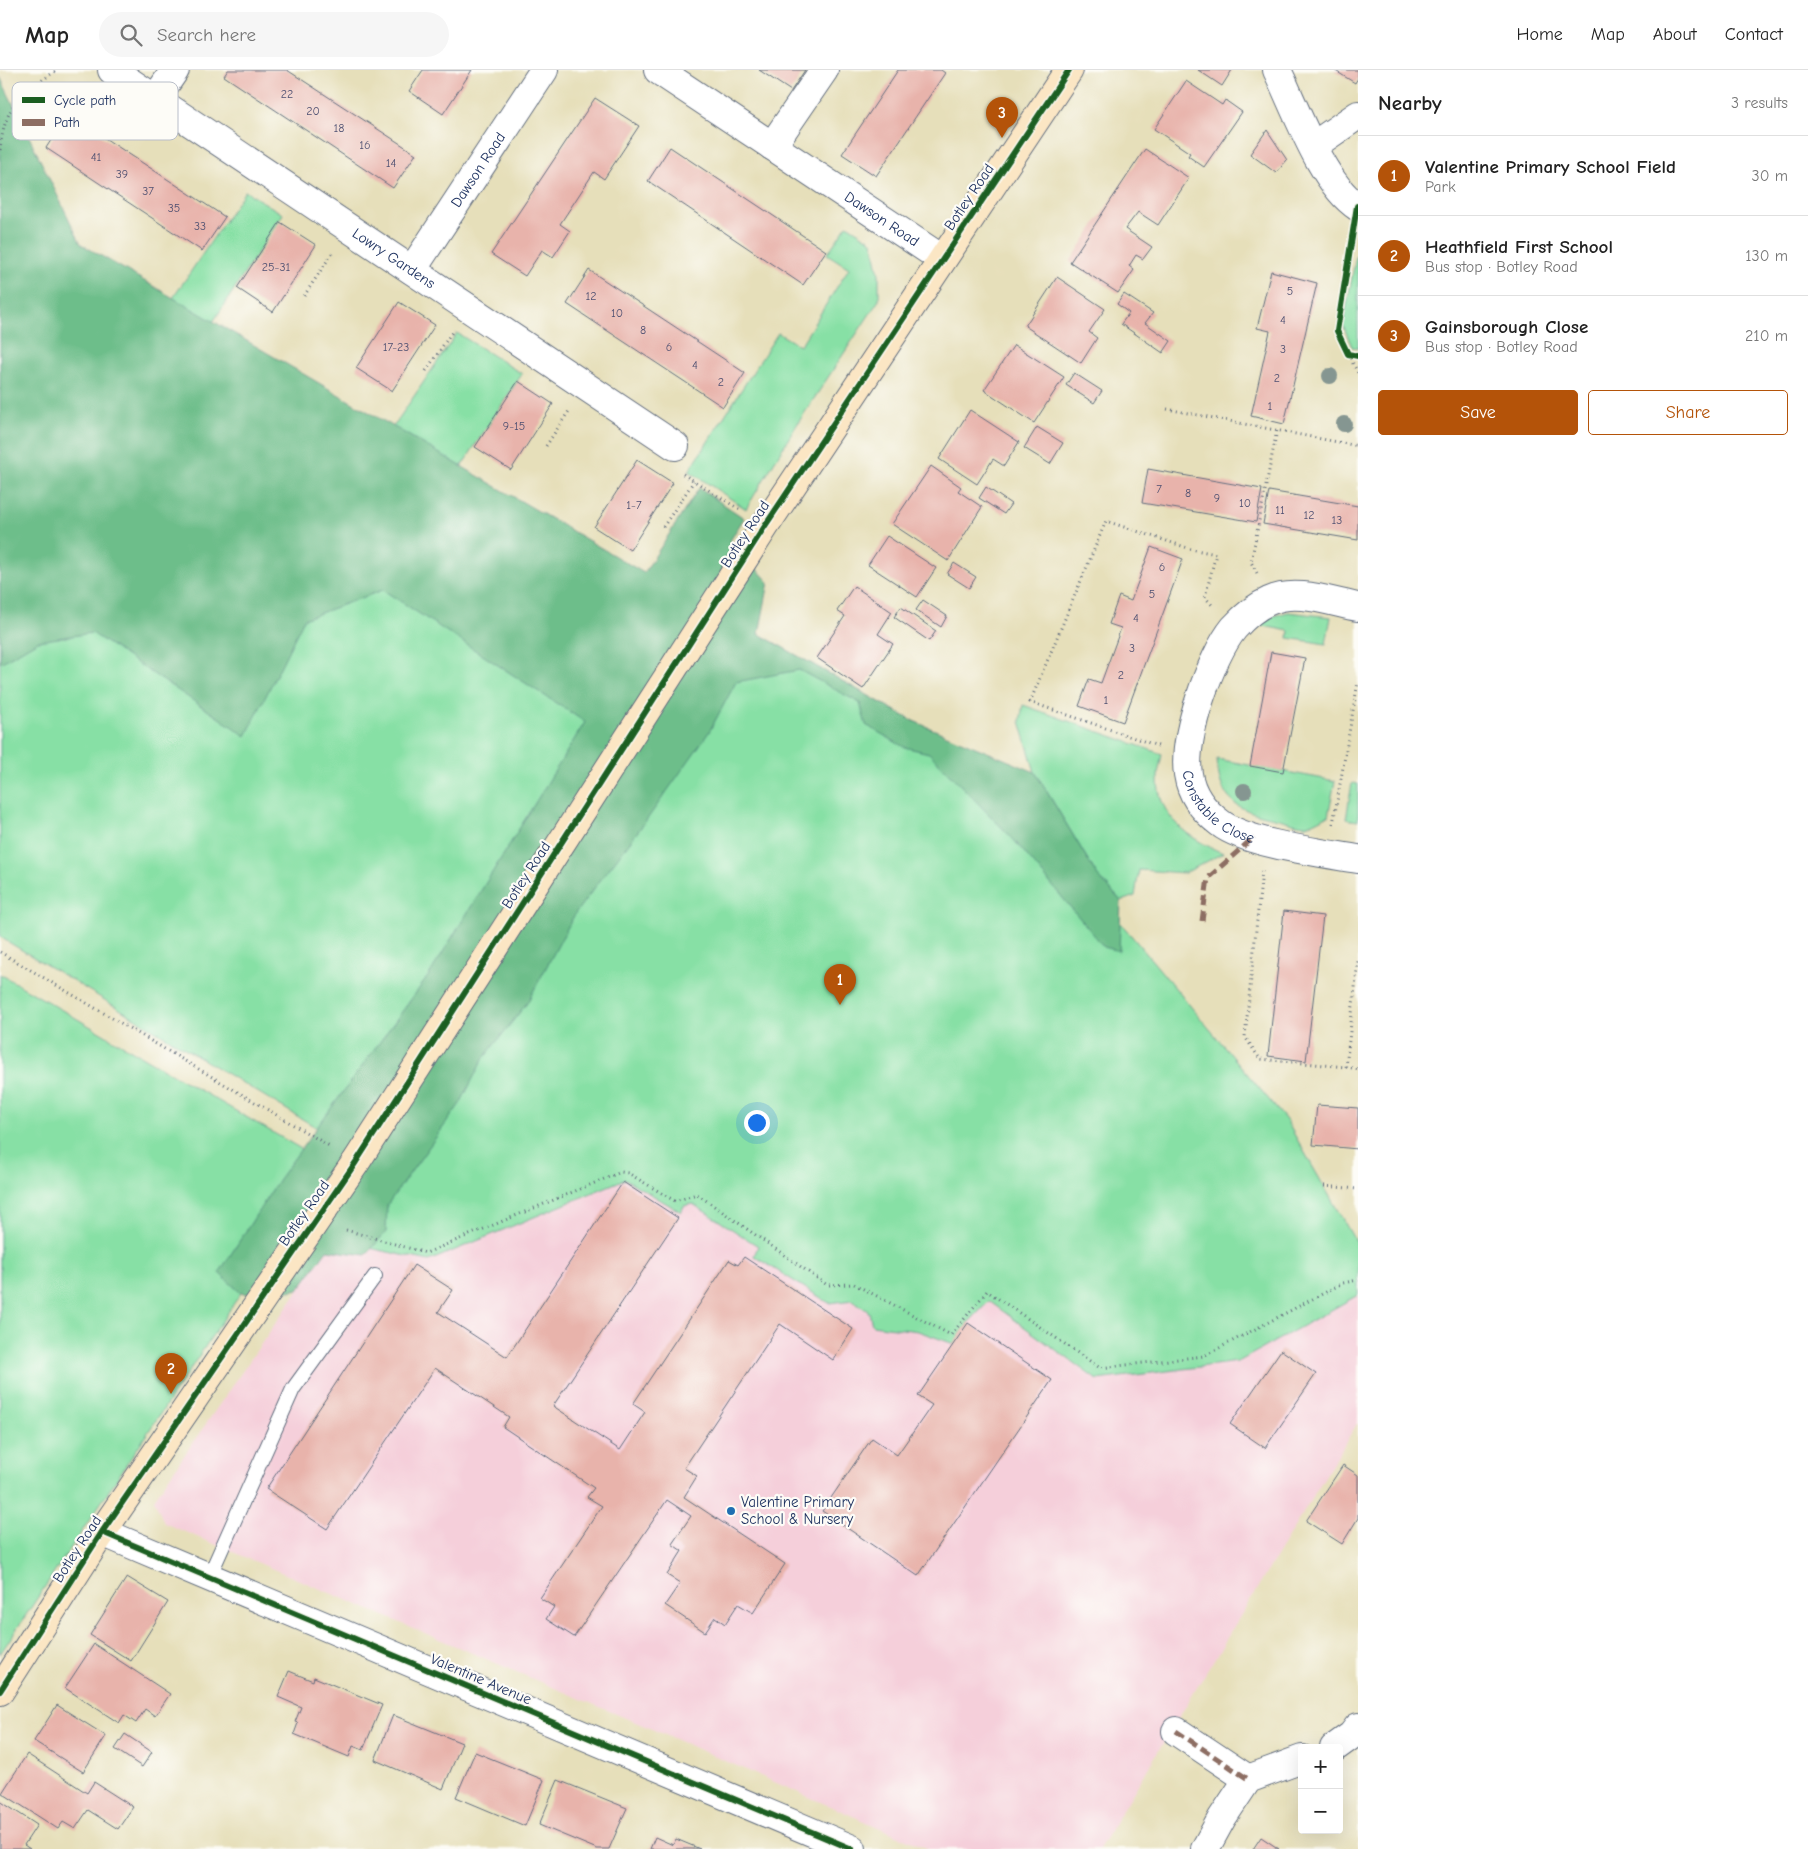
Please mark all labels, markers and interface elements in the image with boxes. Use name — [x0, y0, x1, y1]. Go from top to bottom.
search box — [99, 12, 449, 57]
text: Map — [25, 21, 69, 49]
icon: search — [117, 21, 145, 49]
text: Search here — [157, 24, 256, 46]
text: Home — [1516, 24, 1563, 45]
text: Map — [1591, 24, 1625, 45]
text: About — [1653, 24, 1697, 45]
text: Contact — [1725, 24, 1783, 45]
legend — [12, 82, 178, 140]
house number: 22 — [281, 87, 293, 101]
text: Nearby — [1378, 91, 1442, 115]
text: Cycle path — [54, 92, 116, 109]
text: 3 results — [1731, 94, 1788, 112]
pin: 3 — [986, 97, 1018, 138]
house number: 20 — [306, 104, 320, 118]
text: Path — [54, 114, 80, 131]
house number: 18 — [334, 121, 344, 135]
street label: Dawson Road — [447, 129, 509, 211]
house number: 16 — [359, 138, 371, 152]
house number: 41 — [91, 150, 102, 164]
house number: 14 — [386, 156, 396, 170]
text: Valentine Primary School Field — [1425, 156, 1676, 178]
street label: Botley Road — [940, 160, 998, 234]
house number: 39 — [116, 167, 128, 181]
text: 1 — [1391, 167, 1397, 185]
text: 30 m — [1752, 167, 1788, 185]
text: Park — [1425, 178, 1456, 196]
house number: 37 — [142, 184, 154, 198]
street label: Dawson Road — [841, 188, 923, 250]
house number: 35 — [168, 201, 180, 215]
house number: 33 — [194, 219, 206, 233]
street label: Lowry Gardens — [349, 224, 439, 292]
text: Heathfield First School — [1425, 236, 1613, 258]
text: 2 — [1390, 247, 1398, 265]
text: 130 m — [1745, 247, 1788, 265]
text: Bus stop · Botley Road — [1425, 258, 1578, 276]
house number: 25-31 — [262, 260, 290, 274]
house number: 5 — [1287, 284, 1293, 298]
house number: 12 — [585, 289, 597, 303]
house number: 10 — [611, 306, 623, 320]
house number: 4 — [1280, 313, 1286, 327]
text: Gainsborough Close — [1425, 316, 1588, 338]
house number: 8 — [640, 323, 646, 337]
text: 3 — [1390, 327, 1398, 345]
text: 210 m — [1745, 327, 1788, 345]
text: Bus stop · Botley Road — [1425, 338, 1578, 356]
house number: 17-23 — [383, 340, 409, 354]
house number: 6 — [666, 340, 672, 354]
house number: 3 — [1280, 342, 1286, 356]
house number: 4 — [692, 358, 698, 372]
house number: 2 — [1274, 371, 1280, 385]
house number: 2 — [718, 375, 724, 389]
button: Save — [1378, 390, 1578, 435]
button: Share — [1588, 390, 1788, 435]
house number: 1 — [1268, 399, 1273, 413]
house number: 9-15 — [503, 419, 525, 433]
house number: 7 — [1156, 482, 1162, 496]
house number: 8 — [1185, 486, 1191, 500]
house number: 9 — [1214, 491, 1220, 505]
house number: 10 — [1239, 496, 1251, 510]
street label: Botley Road — [717, 497, 773, 571]
house number: 1-7 — [626, 498, 642, 512]
house number: 11 — [1275, 503, 1285, 517]
house number: 12 — [1303, 508, 1315, 522]
house number: 13 — [1332, 513, 1342, 527]
house number: 6 — [1159, 560, 1165, 574]
house number: 5 — [1149, 587, 1155, 601]
house number: 4 — [1133, 611, 1139, 625]
house number: 3 — [1129, 641, 1135, 655]
house number: 2 — [1118, 668, 1124, 682]
house number: 1 — [1104, 693, 1109, 707]
street label: Constable Close — [1179, 769, 1257, 847]
street label: Botley Road — [498, 838, 554, 912]
pin: 1 — [824, 964, 856, 1005]
your location — [744, 1110, 770, 1136]
street label: Botley Road — [275, 1177, 333, 1249]
pin: 2 — [155, 1353, 187, 1394]
place label: Valentine Primary School & Nursery — [741, 1493, 854, 1528]
marker: Valentine Primary School & Nursery — [725, 1505, 737, 1517]
street label: Botley Road — [49, 1512, 105, 1586]
street label: Valentine Avenue — [428, 1650, 535, 1709]
map controls — [1298, 1744, 1343, 1834]
button: + — [1298, 1744, 1343, 1789]
button: − — [1298, 1789, 1343, 1834]

